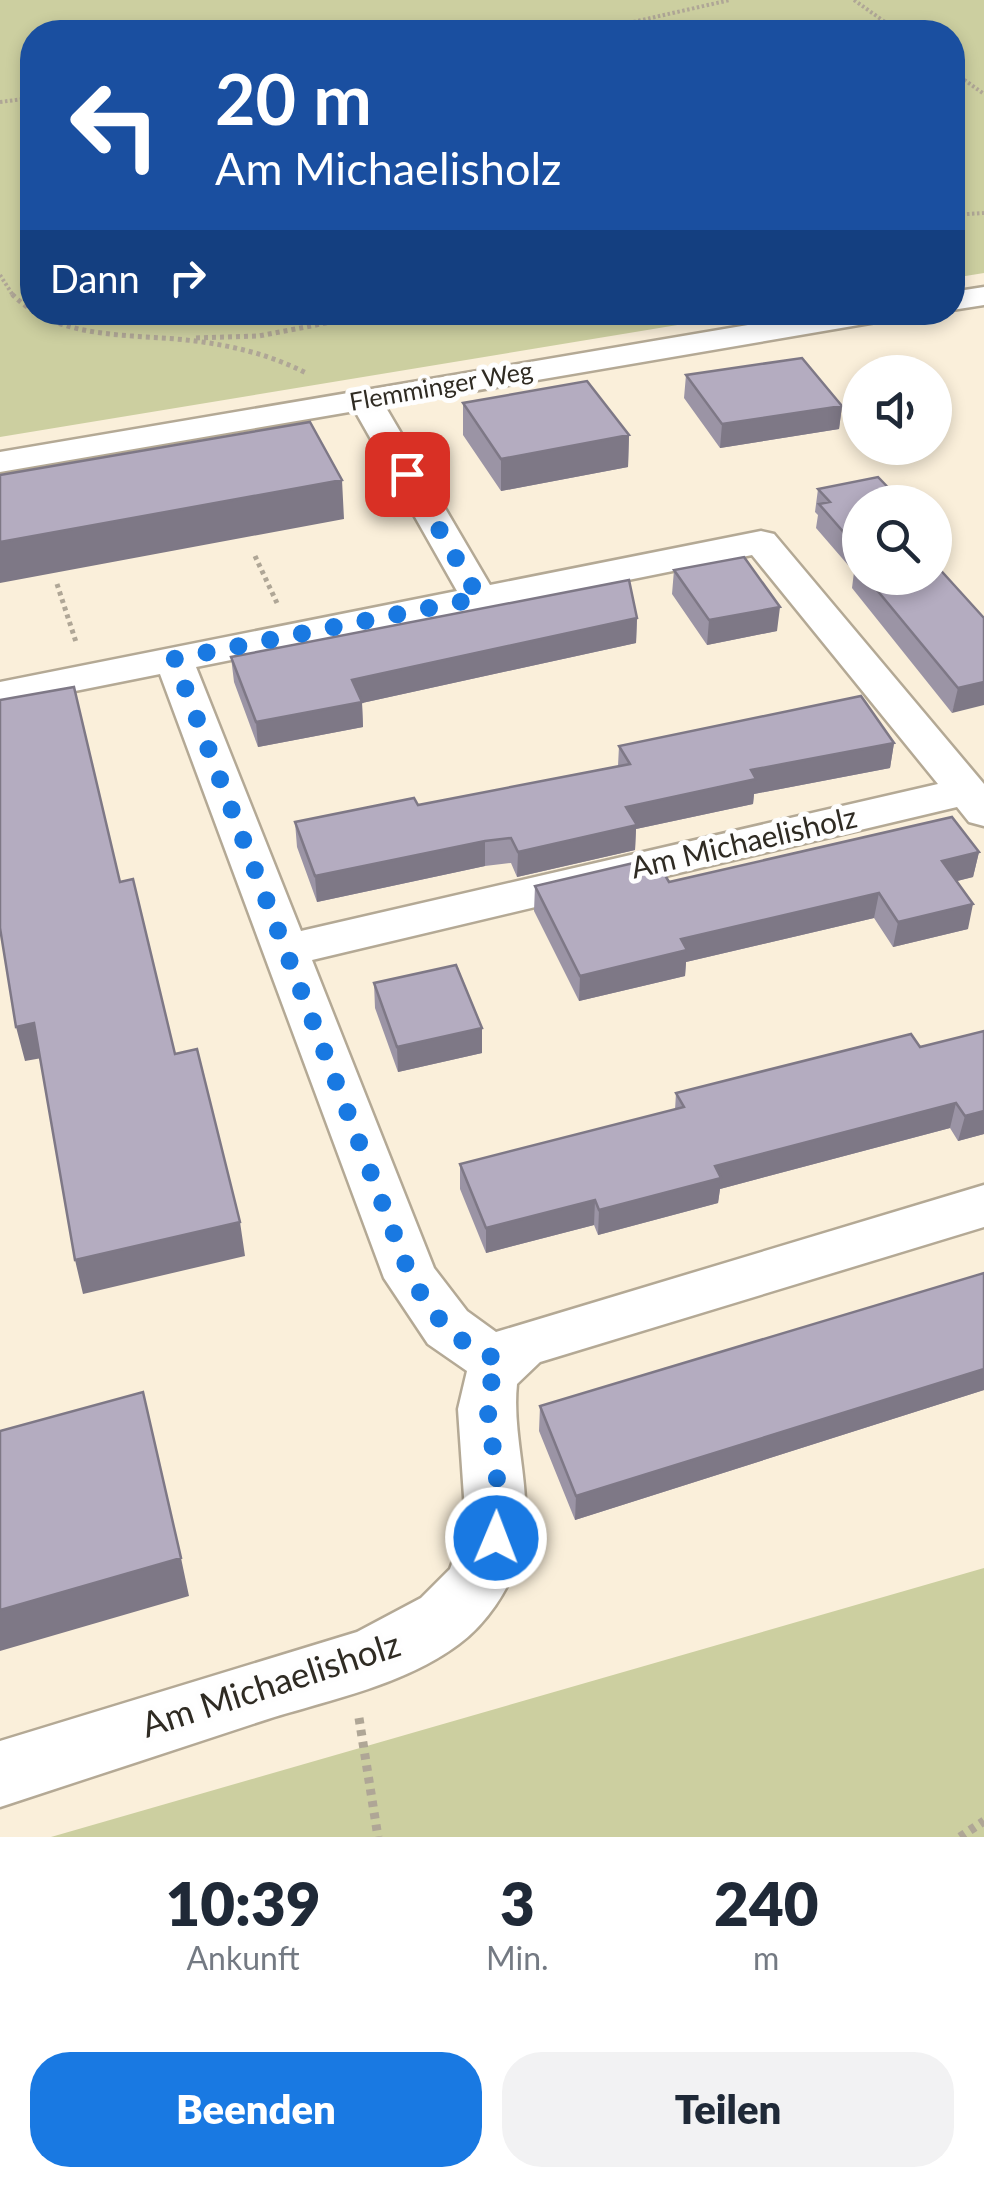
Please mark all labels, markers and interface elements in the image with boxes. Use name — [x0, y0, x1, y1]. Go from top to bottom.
text: 20 m — [215, 56, 372, 140]
icon: left — [50, 60, 180, 190]
text: Am Michaelisholz — [215, 141, 561, 195]
icon: right — [160, 250, 215, 305]
text: Dann — [50, 255, 140, 301]
street label: Flemminger Weg — [347, 354, 535, 416]
map controls — [842, 355, 952, 595]
button: sound — [842, 355, 952, 465]
pin — [365, 432, 450, 517]
icon: arrive — [380, 447, 435, 502]
button: search — [842, 485, 952, 595]
street label: Am Michaelisholz — [627, 798, 860, 885]
position arrow — [444, 1486, 548, 1590]
street label: Am Michaelisholz — [136, 1622, 405, 1745]
text: 10:39 — [165, 1867, 321, 1939]
text: 3 — [500, 1867, 535, 1939]
text: 240 — [714, 1867, 818, 1939]
text: Ankunft — [186, 1938, 300, 1977]
text: Min. — [486, 1938, 549, 1977]
text: m — [753, 1938, 779, 1977]
button: Beenden — [30, 2052, 482, 2167]
button: Teilen — [502, 2052, 954, 2167]

